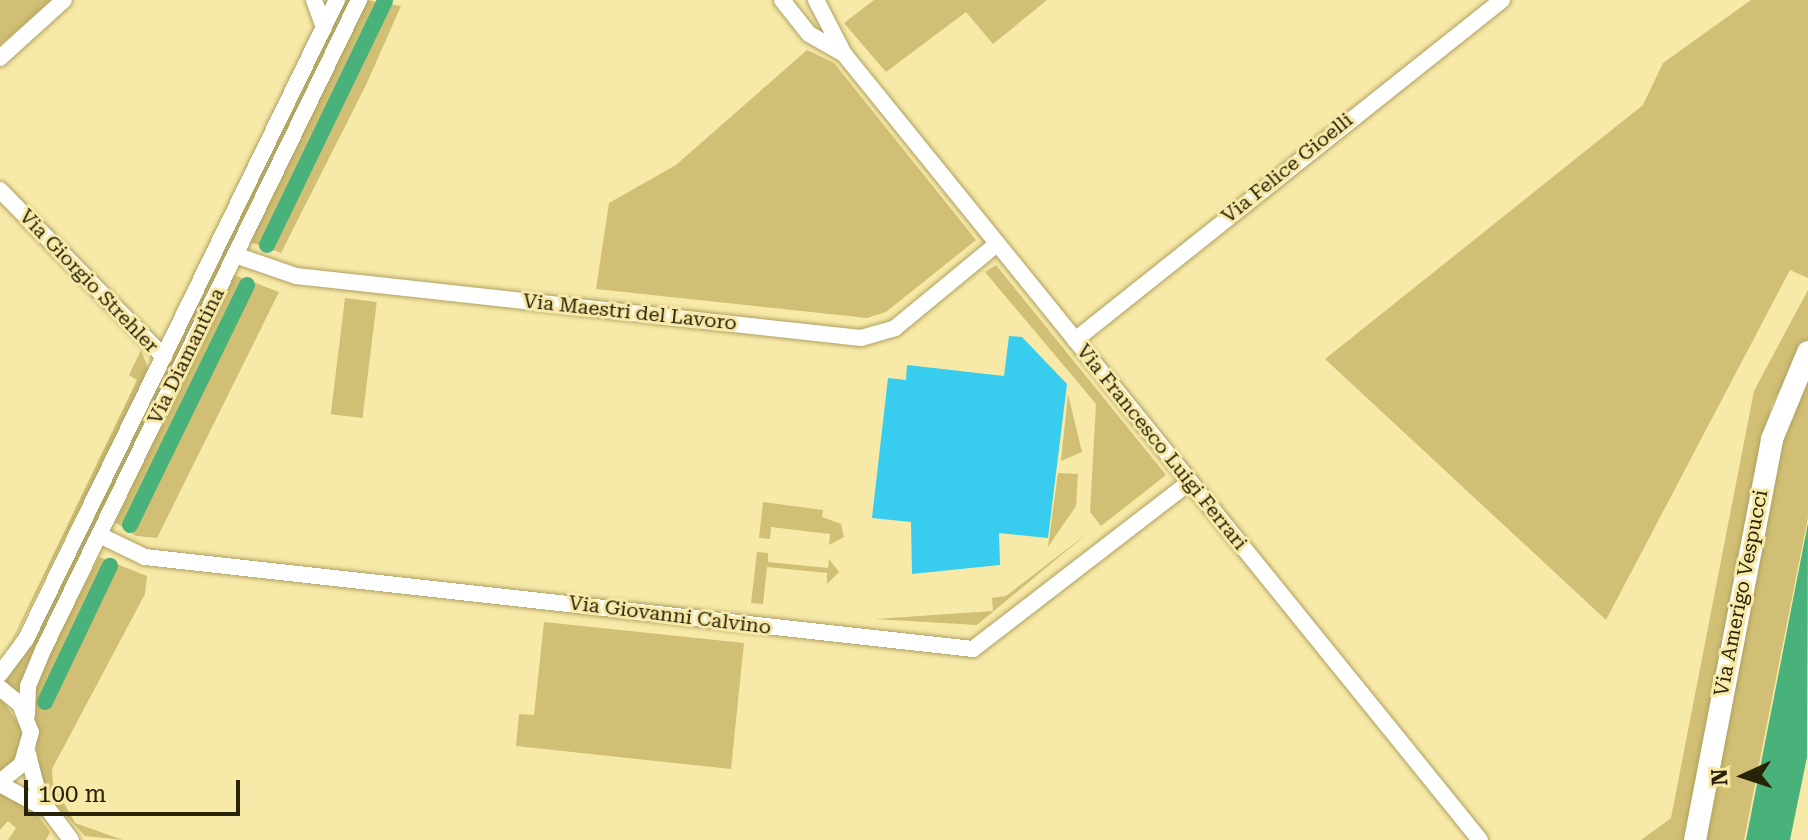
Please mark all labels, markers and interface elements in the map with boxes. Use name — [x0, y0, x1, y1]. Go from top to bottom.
street label: Via Felice Gioelli — [1217, 108, 1357, 228]
street label: Via Giorgio Strehler — [14, 204, 164, 358]
street label: Via Diamantina — [143, 284, 229, 428]
street label: Via Maestri del Lavoro — [522, 289, 738, 335]
street label: Via Francesco Luigi Ferrari — [1072, 339, 1252, 555]
street label: Via Amerigo Vespucci — [1709, 488, 1773, 698]
street label: Via Giovanni Calvino — [567, 591, 773, 639]
north arrow — [1704, 736, 1784, 816]
scale bar — [28, 764, 244, 814]
text: N — [1707, 768, 1732, 786]
text: 100 m — [38, 780, 106, 808]

